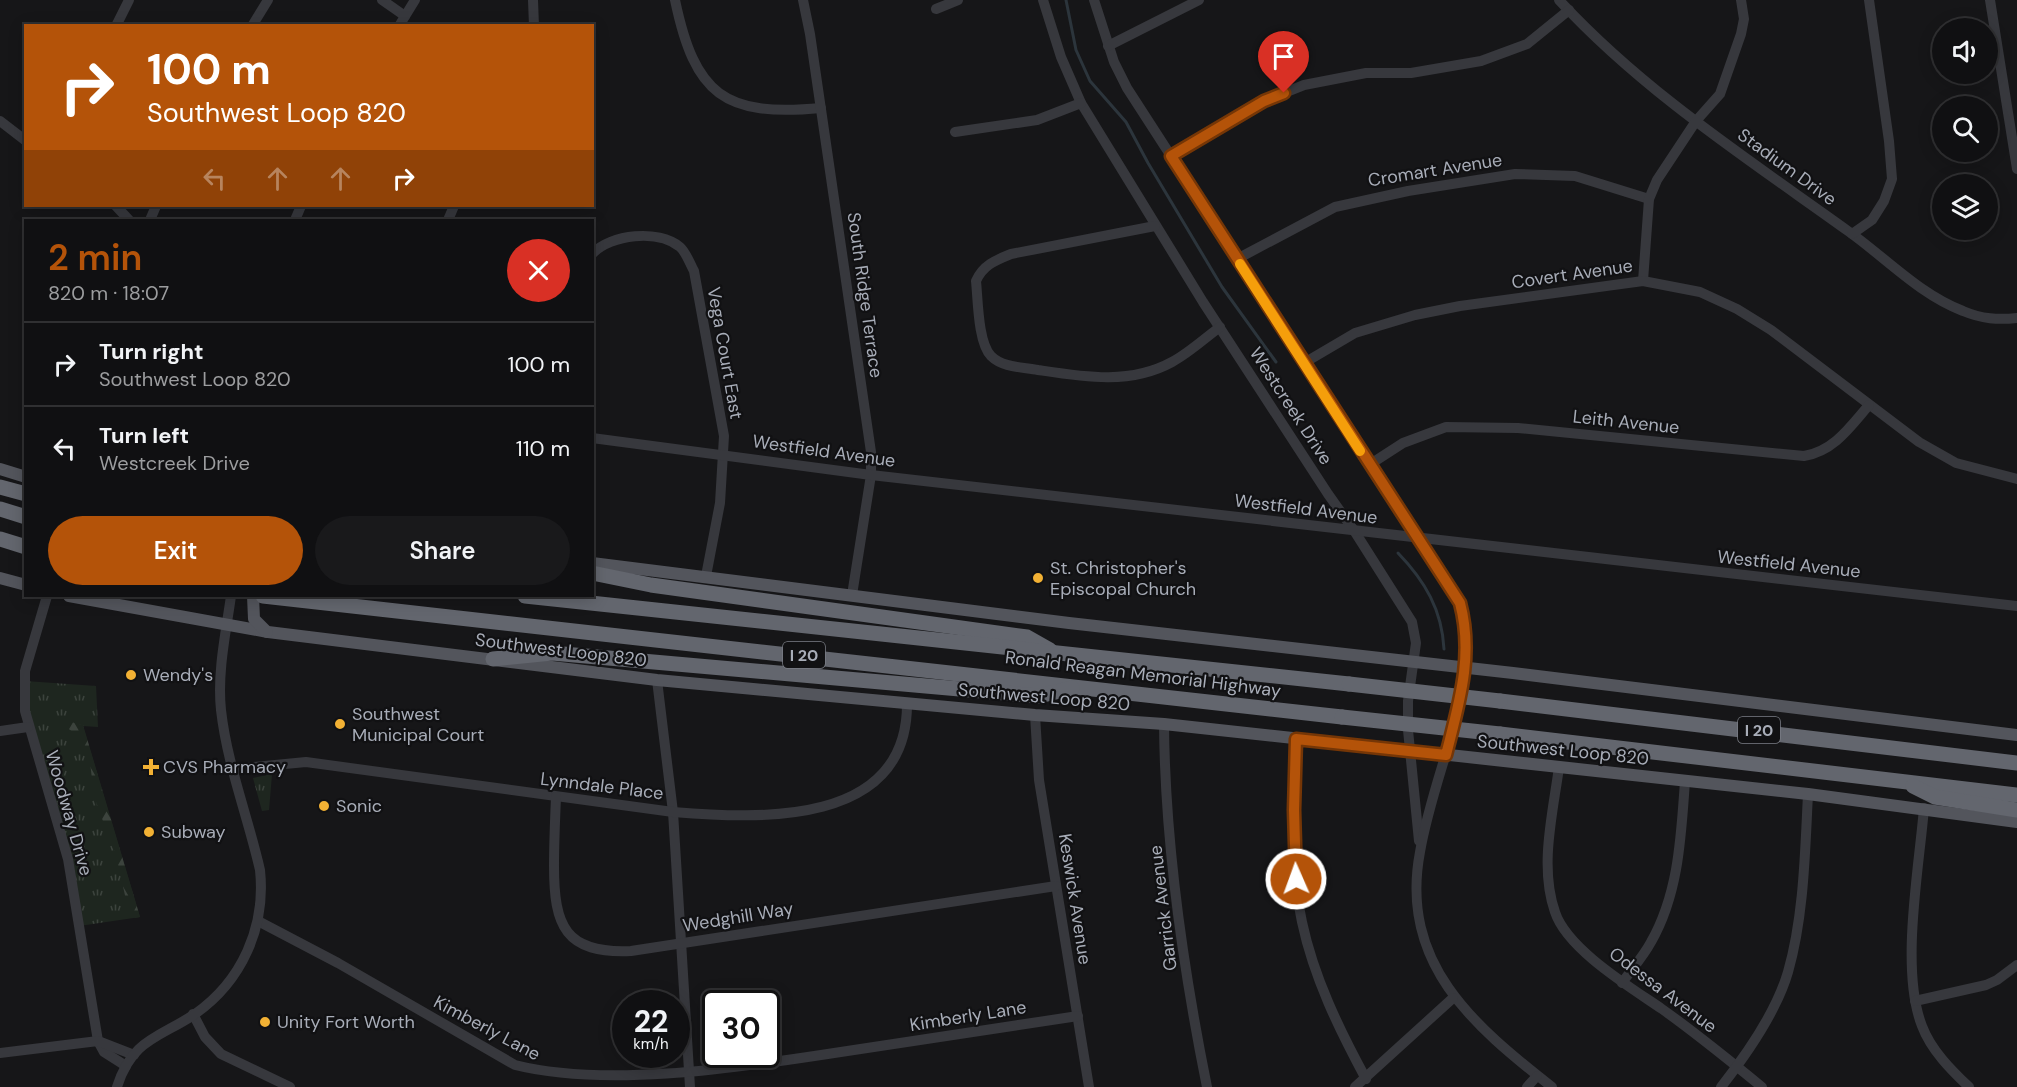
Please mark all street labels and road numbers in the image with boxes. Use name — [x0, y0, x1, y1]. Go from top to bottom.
street label: Stadium Drive — [1733, 123, 1841, 211]
street label: Cromart Avenue — [1366, 148, 1504, 192]
street label: South Ridge Terrace — [841, 211, 889, 379]
street label: Covert Avenue — [1510, 254, 1634, 294]
street label: Vega Court East — [702, 285, 748, 421]
street label: Westcreek Drive — [1244, 343, 1338, 469]
street label: Leith Avenue — [1572, 404, 1680, 440]
street label: Westfield Avenue — [751, 429, 897, 473]
street label: Westfield Avenue — [1233, 488, 1379, 530]
street label: Westfield Avenue — [1716, 545, 1862, 583]
street label: Southwest Loop 820 — [474, 628, 648, 672]
road number: I 20 — [783, 642, 825, 668]
street label: Ronald Reagan Memorial Highway — [1004, 645, 1282, 703]
street label: Southwest Loop 820 — [957, 678, 1131, 716]
road number: I 20 — [1738, 717, 1780, 743]
street label: Southwest Loop 820 — [1476, 729, 1650, 771]
street label: Woodway Drive — [40, 747, 98, 879]
street label: Lynndale Place — [539, 767, 665, 805]
street label: Keswick Avenue — [1053, 832, 1097, 966]
street label: Garrick Avenue — [1143, 844, 1183, 972]
street label: Wedghill Way — [681, 896, 795, 938]
street label: Odessa Avenue — [1604, 942, 1722, 1038]
street label: Kimberly Lane — [429, 990, 545, 1066]
street label: Kimberly Lane — [908, 995, 1028, 1037]

